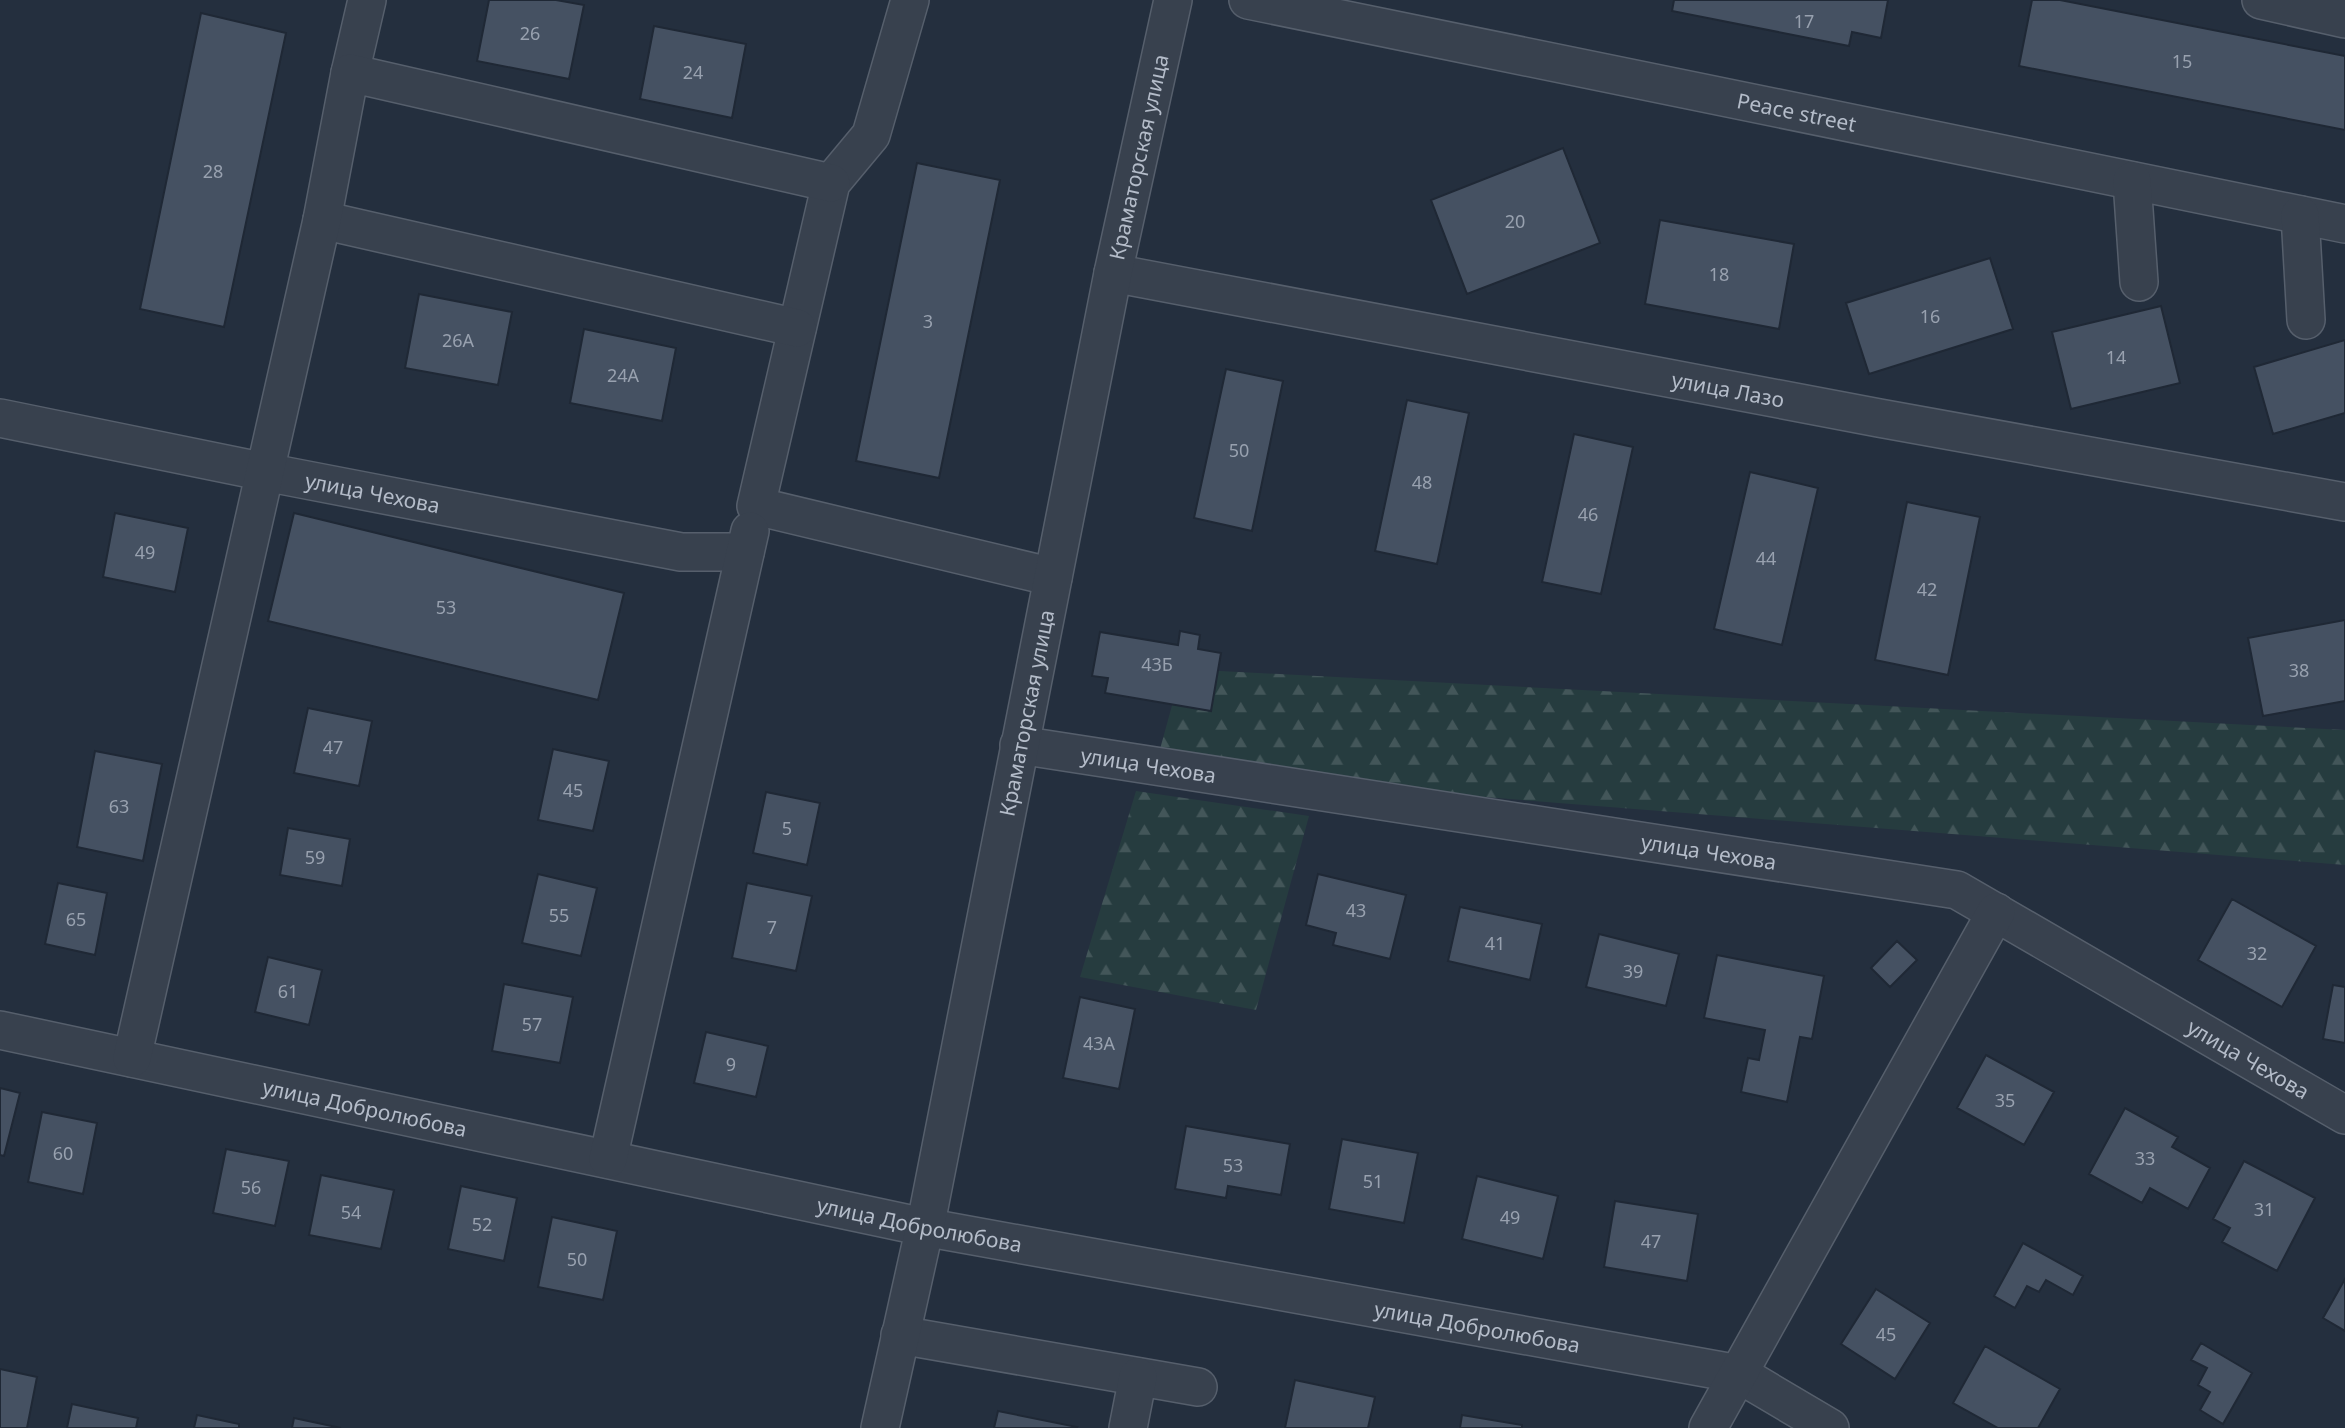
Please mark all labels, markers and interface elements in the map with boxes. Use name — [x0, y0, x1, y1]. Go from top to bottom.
house number: 17 — [1794, 9, 1814, 33]
house number: 26 — [520, 21, 540, 45]
house number: 15 — [2172, 49, 2192, 73]
street label: Краматорская улица — [1102, 52, 1175, 263]
house number: 24 — [683, 60, 703, 84]
street label: Peace street — [1735, 86, 1859, 138]
house number: 28 — [203, 159, 223, 183]
house number: 20 — [1505, 209, 1525, 233]
house number: 18 — [1709, 262, 1729, 286]
house number: 16 — [1920, 304, 1940, 328]
house number: 3 — [923, 309, 933, 333]
house number: 26А — [442, 328, 475, 352]
house number: 14 — [2106, 345, 2126, 369]
house number: 24А — [607, 363, 640, 387]
street label: улица Лазо — [1669, 365, 1787, 414]
house number: 50 — [1229, 438, 1249, 462]
street label: улица Чехова — [303, 466, 442, 519]
house number: 48 — [1412, 470, 1432, 494]
house number: 46 — [1578, 502, 1598, 526]
house number: 49 — [135, 540, 155, 564]
house number: 44 — [1756, 546, 1776, 570]
house number: 42 — [1917, 577, 1937, 601]
house number: 53 — [436, 595, 456, 619]
street label: Краматорская улица — [992, 607, 1060, 819]
house number: 43Б — [1141, 652, 1173, 676]
house number: 38 — [2289, 658, 2309, 682]
house number: 47 — [323, 735, 343, 759]
street label: улица Чехова — [1079, 741, 1218, 789]
house number: 45 — [563, 778, 583, 802]
house number: 63 — [109, 794, 129, 818]
house number: 5 — [782, 816, 792, 840]
street label: улица Чехова — [1639, 827, 1778, 876]
house number: 59 — [305, 845, 325, 869]
house number: 43 — [1346, 898, 1366, 922]
house number: 55 — [549, 903, 569, 927]
house number: 65 — [66, 907, 86, 931]
house number: 7 — [767, 915, 777, 939]
house number: 41 — [1485, 931, 1505, 955]
house number: 32 — [2247, 941, 2267, 965]
house number: 39 — [1623, 959, 1643, 983]
house number: 61 — [278, 979, 298, 1003]
house number: 57 — [522, 1012, 542, 1036]
street label: улица Чехова — [2182, 1013, 2315, 1105]
house number: 43А — [1083, 1031, 1116, 1055]
house number: 9 — [726, 1052, 736, 1076]
street label: улица Добролюбова — [260, 1072, 470, 1143]
house number: 35 — [1995, 1088, 2015, 1112]
house number: 60 — [53, 1141, 73, 1165]
house number: 33 — [2135, 1146, 2155, 1170]
house number: 53 — [1223, 1153, 1243, 1177]
house number: 51 — [1363, 1169, 1383, 1193]
house number: 56 — [241, 1175, 261, 1199]
street label: улица Добролюбова — [815, 1191, 1024, 1258]
house number: 31 — [2254, 1197, 2274, 1221]
house number: 54 — [341, 1200, 361, 1224]
house number: 49 — [1500, 1205, 1520, 1229]
house number: 52 — [472, 1212, 492, 1236]
house number: 47 — [1641, 1229, 1661, 1253]
house number: 50 — [567, 1247, 587, 1271]
street label: улица Добролюбова — [1372, 1295, 1582, 1359]
house number: 45 — [1876, 1322, 1896, 1346]

